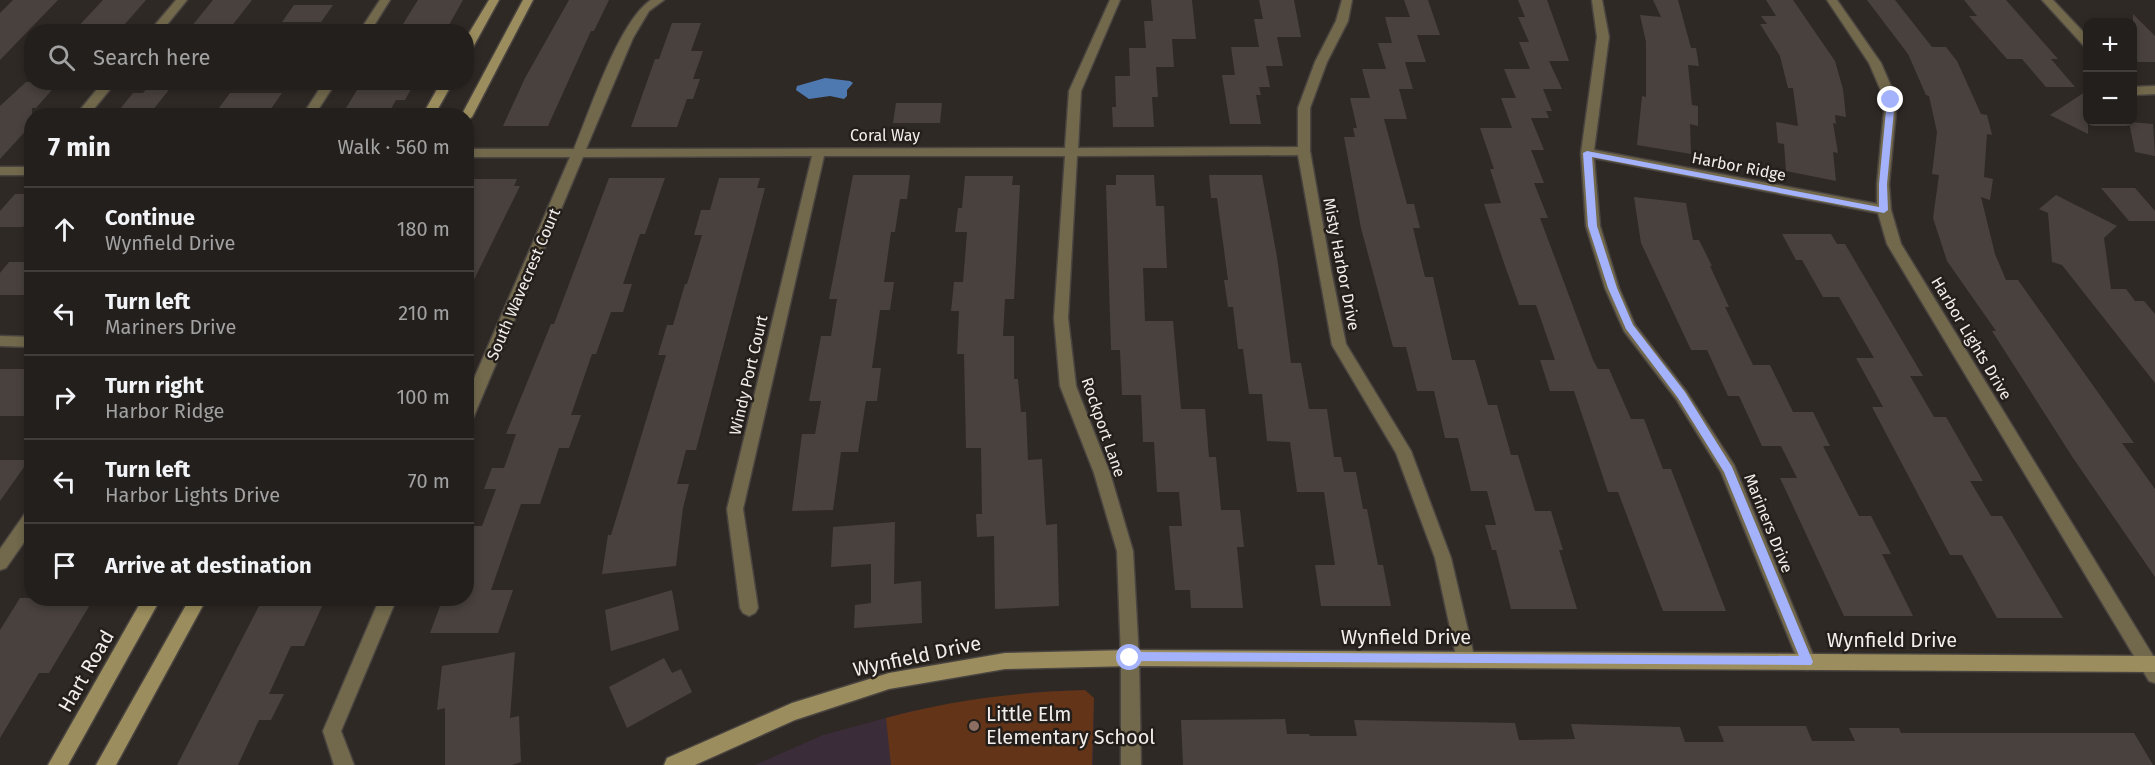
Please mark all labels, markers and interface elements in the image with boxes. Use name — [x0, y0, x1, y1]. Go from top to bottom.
map controls — [2083, 18, 2137, 126]
button: + — [2083, 18, 2137, 72]
search box — [24, 24, 474, 90]
icon: search — [45, 41, 78, 74]
text: Search here — [93, 44, 211, 71]
button: − — [2083, 72, 2137, 126]
route end — [1877, 86, 1903, 112]
street label: Coral Way — [850, 126, 920, 145]
text: 7 min — [48, 132, 111, 163]
text: Walk · 560 m — [338, 135, 450, 159]
street label: Harbor Ridge — [1690, 148, 1788, 185]
street label: Misty Harbor Drive — [1319, 196, 1364, 332]
text: Continue — [105, 204, 195, 231]
street label: South Wavecrest Court — [483, 205, 564, 363]
icon: ahead — [48, 213, 81, 246]
text: 180 m — [397, 217, 450, 241]
text: Wynfield Drive — [105, 231, 235, 255]
street label: Harbor Lights Drive — [1927, 273, 2016, 403]
text: Turn left — [105, 288, 190, 315]
icon: left — [48, 297, 81, 330]
text: 210 m — [398, 301, 450, 325]
street label: Windy Port Court — [725, 313, 772, 437]
text: Mariners Drive — [105, 315, 236, 339]
text: Turn right — [105, 372, 204, 399]
street label: Rockport Lane — [1078, 375, 1129, 480]
icon: right — [48, 381, 81, 414]
text: 100 m — [397, 385, 450, 409]
text: Harbor Ridge — [105, 399, 224, 423]
text: Turn left — [105, 456, 190, 483]
icon: left — [48, 465, 81, 498]
text: 70 m — [408, 469, 450, 493]
street label: Mariners Drive — [1740, 471, 1797, 575]
text: Harbor Lights Drive — [105, 483, 280, 507]
icon: arrive — [48, 549, 81, 582]
text: Arrive at destination — [105, 552, 312, 579]
street label: Wynfield Drive — [1341, 625, 1471, 649]
street label: Hart Road — [53, 626, 119, 716]
street label: Wynfield Drive — [1827, 628, 1957, 652]
street label: Wynfield Drive — [851, 631, 983, 681]
route start — [1116, 644, 1142, 670]
place label: Little Elm Elementary School — [986, 702, 1155, 749]
marker: Little Elm Elementary School — [967, 719, 981, 733]

